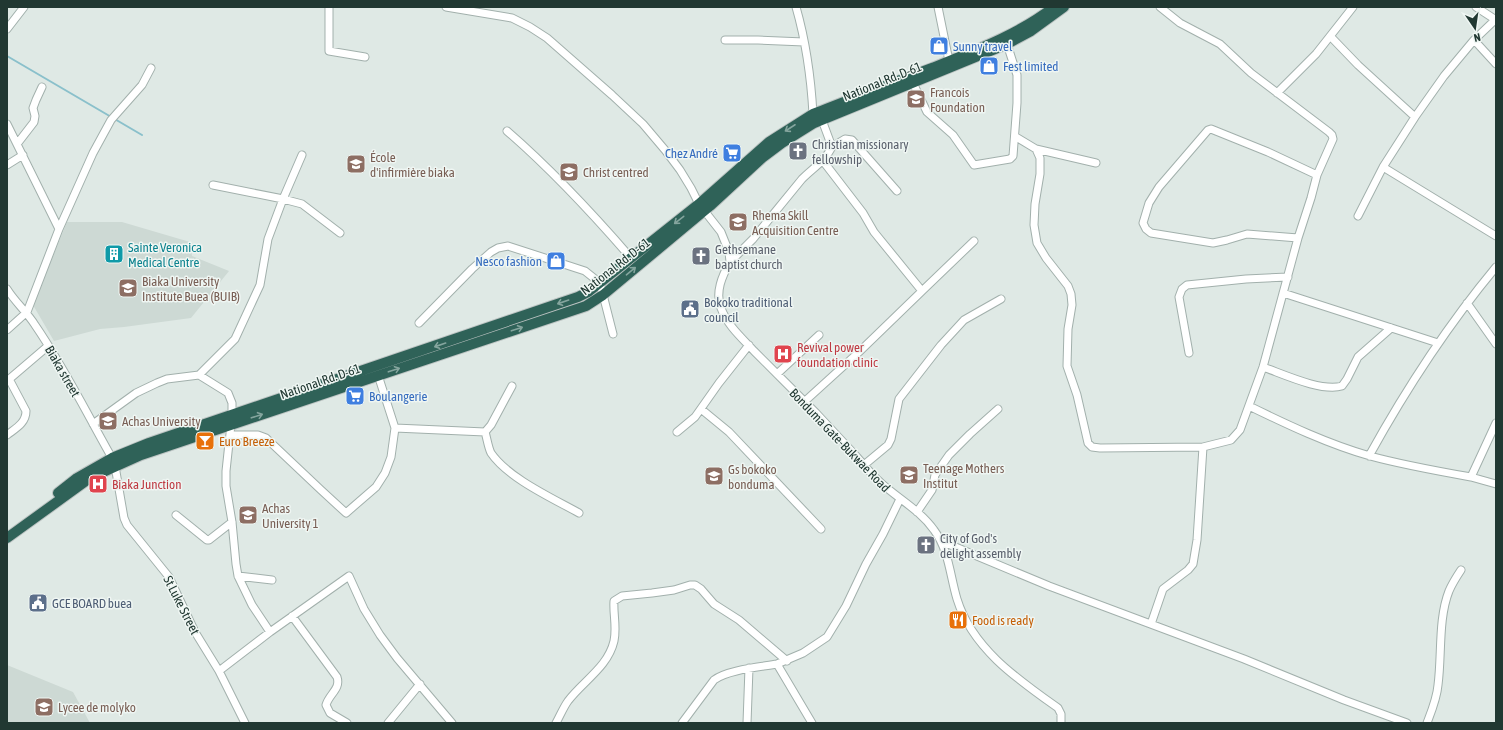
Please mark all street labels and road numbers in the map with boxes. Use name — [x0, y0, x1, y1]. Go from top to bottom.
street label: National Rd. D-61 — [841, 59, 924, 104]
street label: National Rd. D-61 — [578, 235, 653, 298]
street label: Biaka street — [42, 343, 83, 400]
street label: National Rd. D-61 — [278, 361, 362, 402]
street label: Bonduma Gate-Bukwae Road — [786, 385, 893, 495]
street label: St Luke Street — [160, 573, 203, 637]

